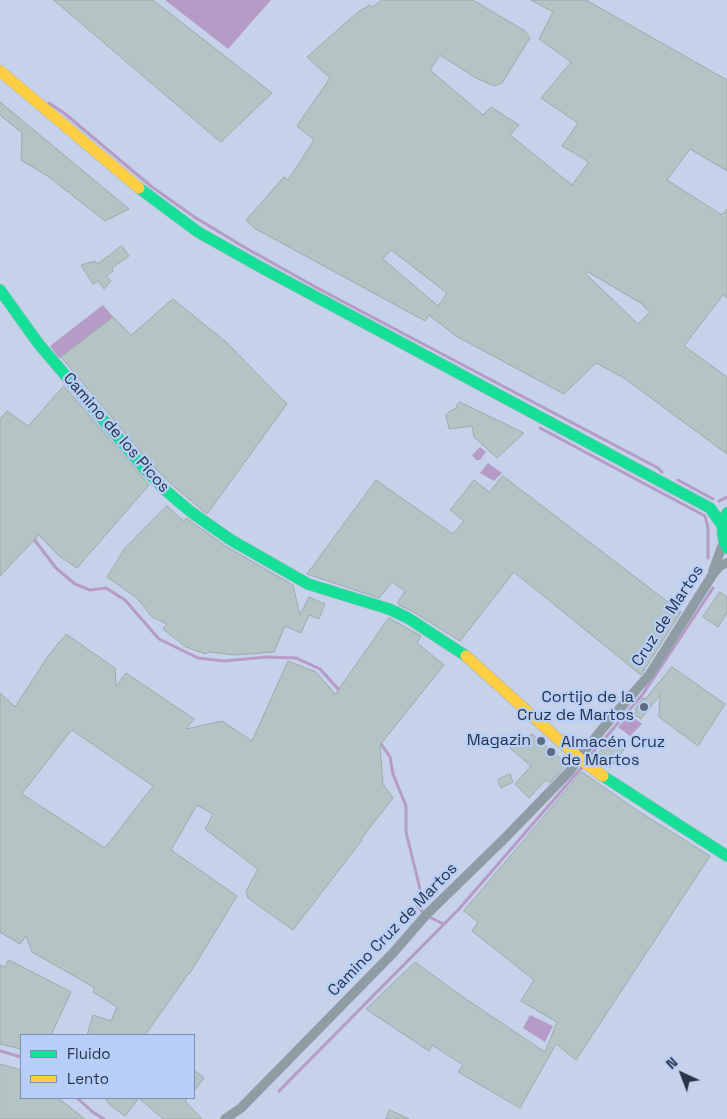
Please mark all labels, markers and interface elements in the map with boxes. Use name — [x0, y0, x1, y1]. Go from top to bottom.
street label: Camino de los Picos — [59, 369, 173, 497]
street label: Cruz de Martos — [628, 562, 708, 670]
place label: Cortijo de la Cruz de Martos — [517, 688, 634, 726]
marker: Cortijo de la Cruz de Martos — [638, 701, 650, 713]
place label: Magazin — [467, 731, 531, 751]
place label: Almacén Cruz de Martos — [561, 733, 665, 771]
marker: Magazin — [535, 735, 547, 747]
marker: Almacén Cruz de Martos — [545, 746, 557, 758]
street label: Camino Cruz de Martos — [324, 859, 462, 1001]
legend — [20, 1034, 195, 1099]
text: Fluido — [67, 1044, 111, 1063]
north arrow — [657, 1049, 707, 1099]
text: N — [662, 1053, 681, 1073]
text: Lento — [67, 1069, 109, 1088]

